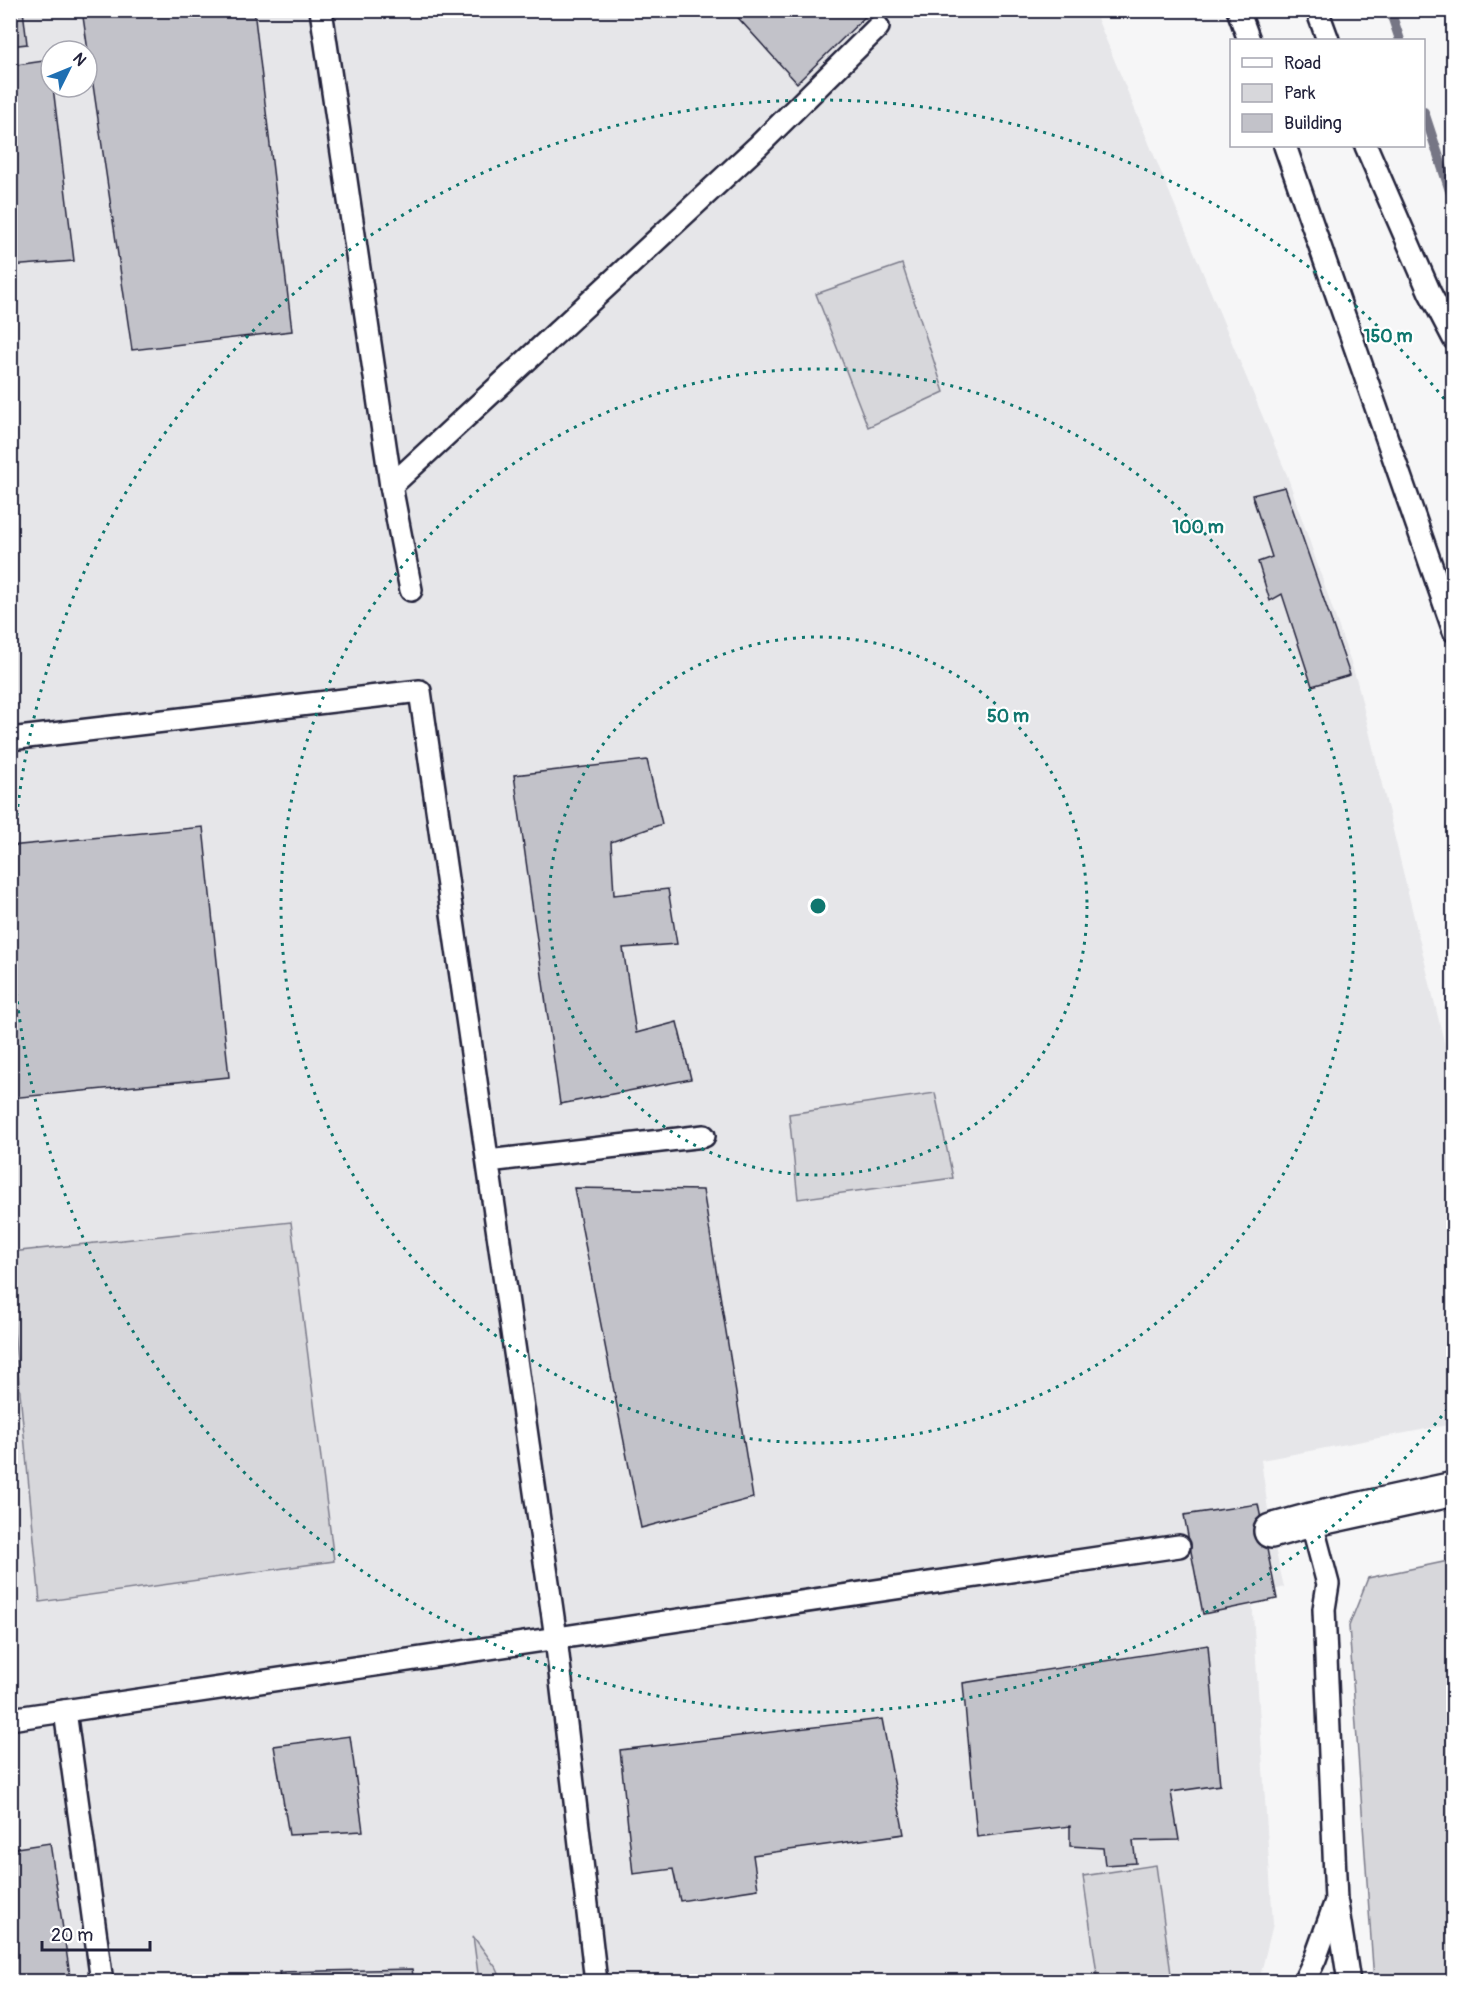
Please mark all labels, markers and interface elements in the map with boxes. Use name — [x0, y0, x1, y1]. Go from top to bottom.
north arrow — [39, 39, 99, 99]
legend — [1230, 39, 1425, 147]
text: N — [68, 49, 90, 70]
text: Road — [1284, 52, 1321, 75]
text: Park — [1284, 82, 1316, 105]
text: Building — [1284, 112, 1342, 135]
text: 150 m — [1364, 325, 1413, 348]
text: 100 m — [1172, 516, 1224, 539]
text: 50 m — [987, 705, 1029, 728]
centre of rings — [808, 896, 828, 916]
scale bar — [42, 1914, 150, 1952]
text: 20 m — [51, 1924, 93, 1947]

